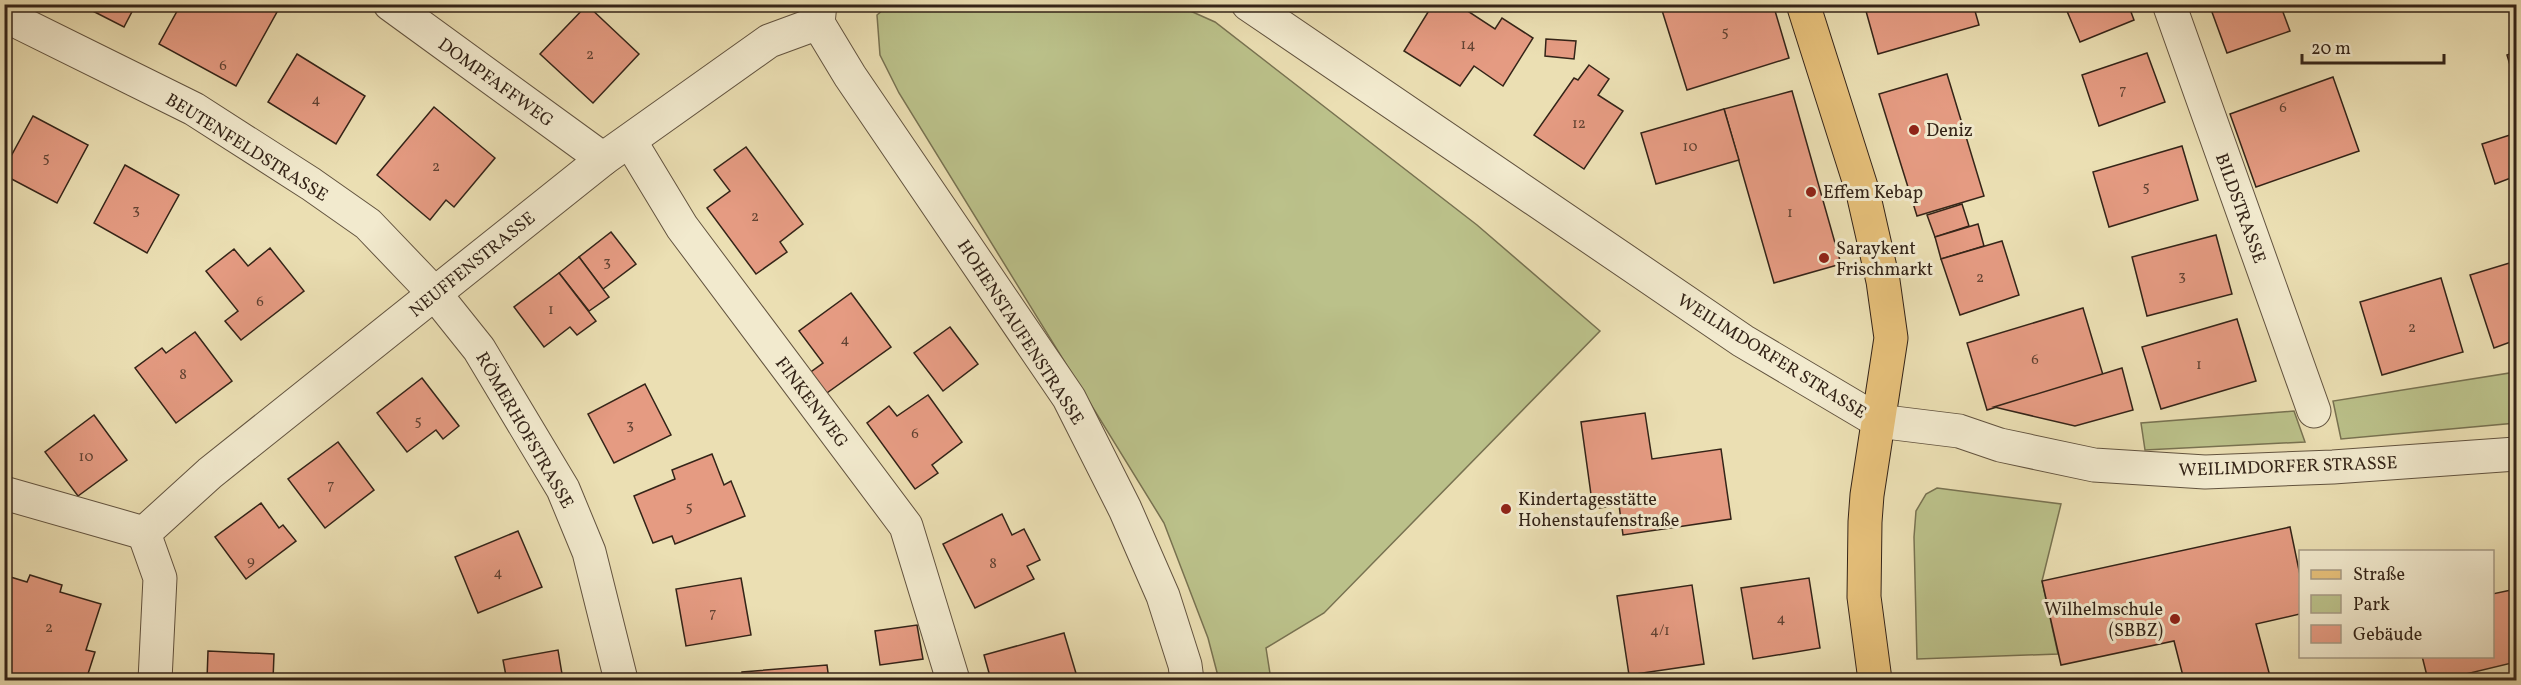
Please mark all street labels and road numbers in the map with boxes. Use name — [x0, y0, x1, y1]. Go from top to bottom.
street label: DOMPFAFFWEG — [432, 33, 558, 134]
street label: BEUTENFELDSTRASSE — [160, 88, 332, 209]
street label: BILDSTRASSE — [2208, 150, 2271, 267]
street label: NEUFFENSTRASSE — [405, 206, 541, 324]
street label: HOHENSTAUFENSTRASSE — [950, 235, 1089, 430]
street label: WEILIMDORFER STRASSE — [1672, 289, 1871, 426]
street label: RÖMERHOFSTRASSE — [469, 348, 579, 514]
street label: FINKENWEG — [768, 352, 853, 454]
street label: WEILIMDORFER STRASSE — [2178, 451, 2398, 484]

